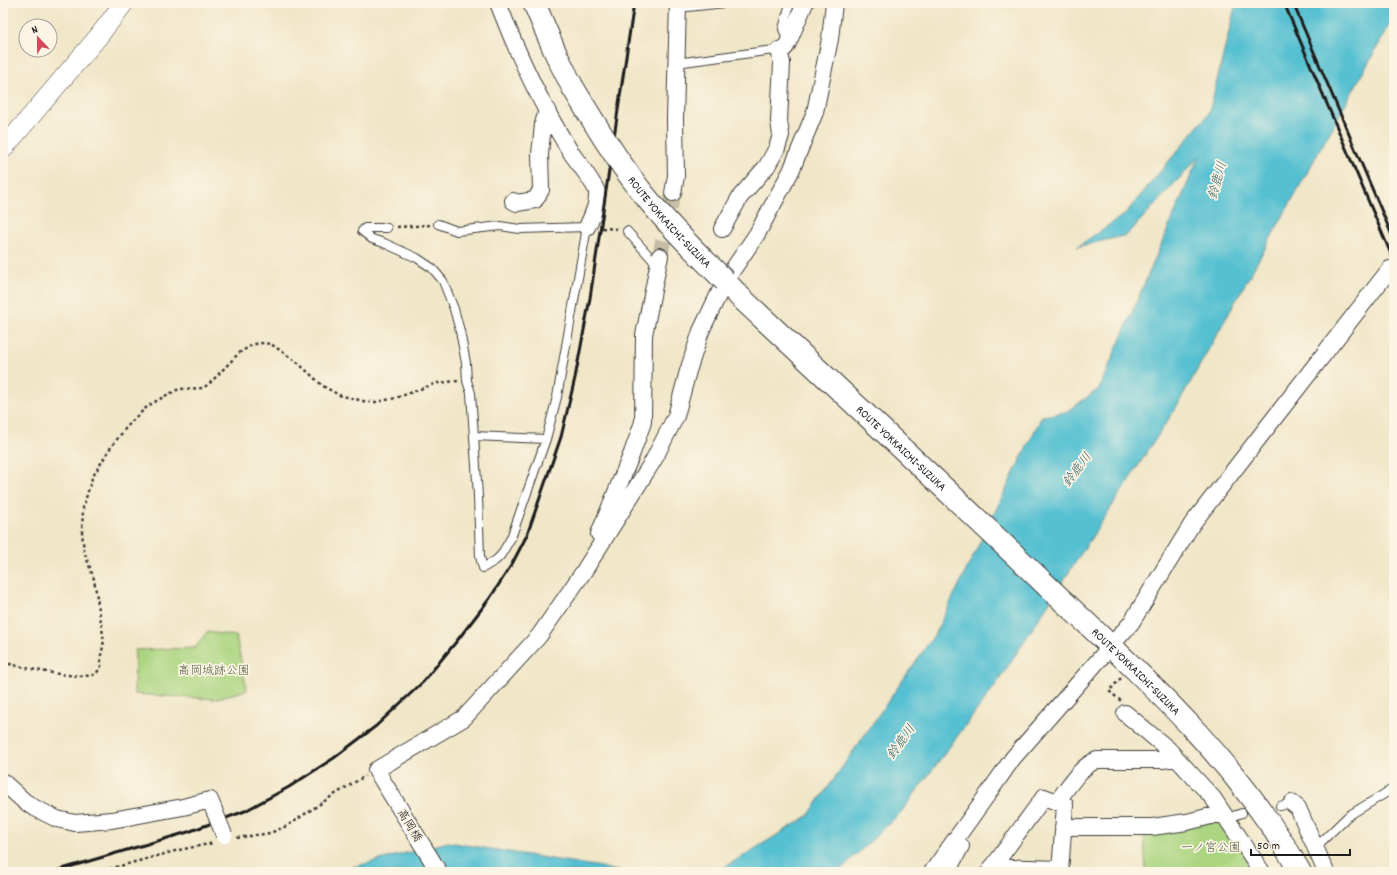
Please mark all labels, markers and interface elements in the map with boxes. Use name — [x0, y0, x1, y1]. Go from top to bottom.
north arrow — [18, 18, 58, 58]
text: N — [29, 22, 41, 39]
water label: 鈴鹿川 — [1204, 159, 1233, 202]
street label: ROUTE YOKKAICHI-SUZUKA — [623, 173, 715, 273]
street label: ROUTE YOKKAICHI-SUZUKA — [852, 402, 950, 496]
water label: 鈴鹿川 — [1059, 449, 1097, 492]
street label: ROUTE YOKKAICHI-SUZUKA — [1087, 625, 1184, 720]
park label: 高岡城跡公園 — [178, 663, 250, 680]
water label: 鈴鹿川 — [883, 721, 921, 764]
street label: 高岡橋 — [392, 806, 425, 846]
scale bar — [1251, 831, 1350, 857]
text: 50 m — [1257, 838, 1280, 855]
park label: 一ノ宮公園 — [1181, 840, 1241, 857]

